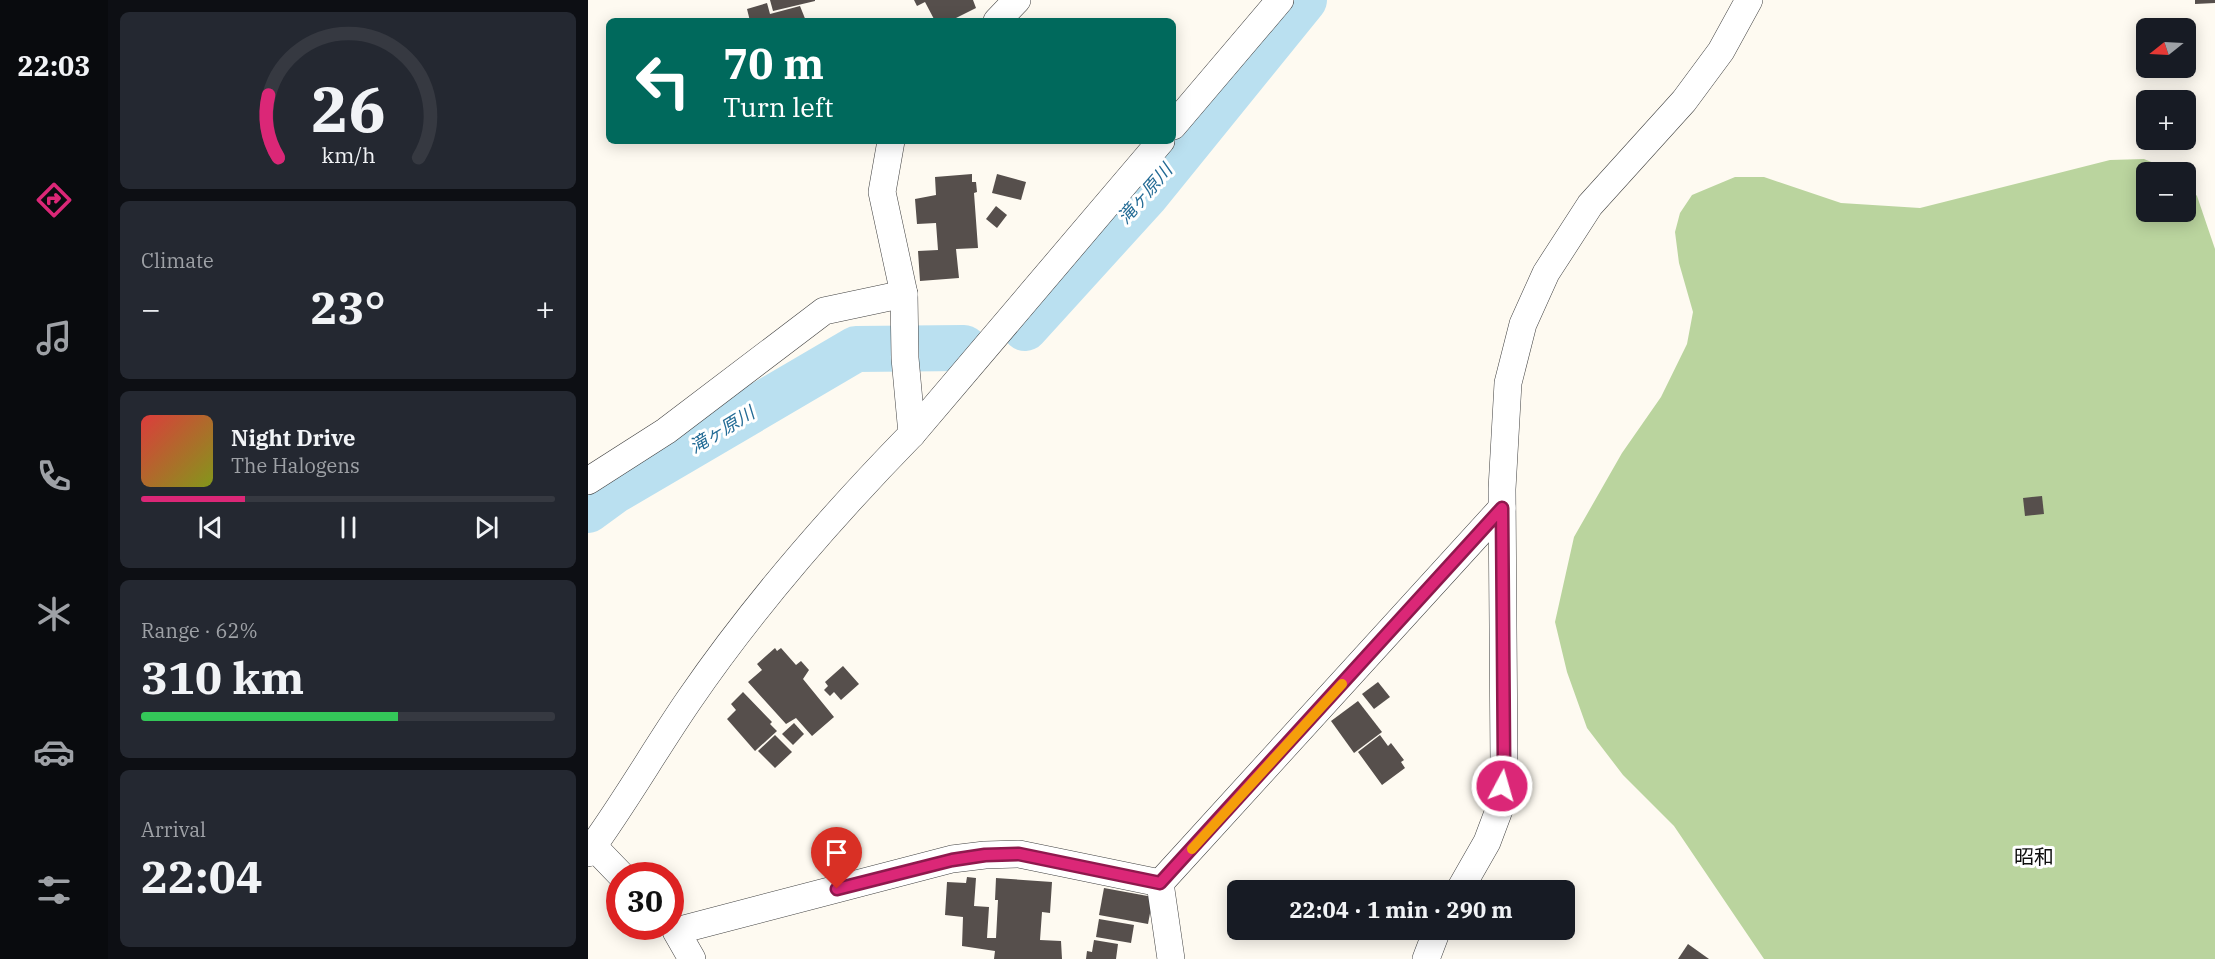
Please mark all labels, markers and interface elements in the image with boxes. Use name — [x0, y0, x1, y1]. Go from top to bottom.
north arrow — [2136, 18, 2196, 78]
map controls — [2136, 18, 2196, 222]
text: 70 m — [723, 36, 824, 91]
icon: left — [624, 42, 702, 120]
text: 22:03 — [18, 48, 90, 83]
text: 26 — [311, 68, 385, 149]
text: Turn left — [723, 89, 834, 124]
button: + — [2136, 90, 2196, 150]
text: km/h — [321, 141, 375, 169]
water label: 滝ヶ原川 — [1112, 157, 1178, 228]
button: − — [2136, 162, 2196, 222]
icon: directions — [33, 179, 75, 221]
text: Climate — [141, 247, 214, 274]
text: 23° — [310, 278, 386, 336]
text: − — [141, 287, 161, 330]
text: + — [535, 287, 555, 330]
icon: music — [33, 317, 75, 359]
water label: 滝ヶ原川 — [685, 400, 760, 458]
text: Night Drive — [231, 423, 356, 452]
text: The Halogens — [231, 452, 360, 479]
icon: phone — [33, 455, 75, 497]
icon: previous — [194, 511, 227, 544]
icon: pause — [332, 511, 365, 544]
icon: next — [470, 511, 503, 544]
icon: climate — [33, 593, 75, 635]
text: Range · 62% — [141, 617, 258, 644]
text: 310 km — [141, 648, 304, 706]
icon: car — [33, 731, 75, 773]
position arrow — [1470, 754, 1534, 818]
text: Arrival — [141, 816, 206, 843]
pin — [811, 827, 862, 889]
icon: arrive — [820, 836, 853, 869]
district label: 昭和 — [2014, 843, 2054, 870]
text: 22:04 — [141, 847, 263, 905]
speed limit sign: 30 — [606, 862, 684, 940]
icon: filters — [33, 869, 75, 911]
text: 22:04 · 1 min · 290 m — [1289, 895, 1513, 924]

